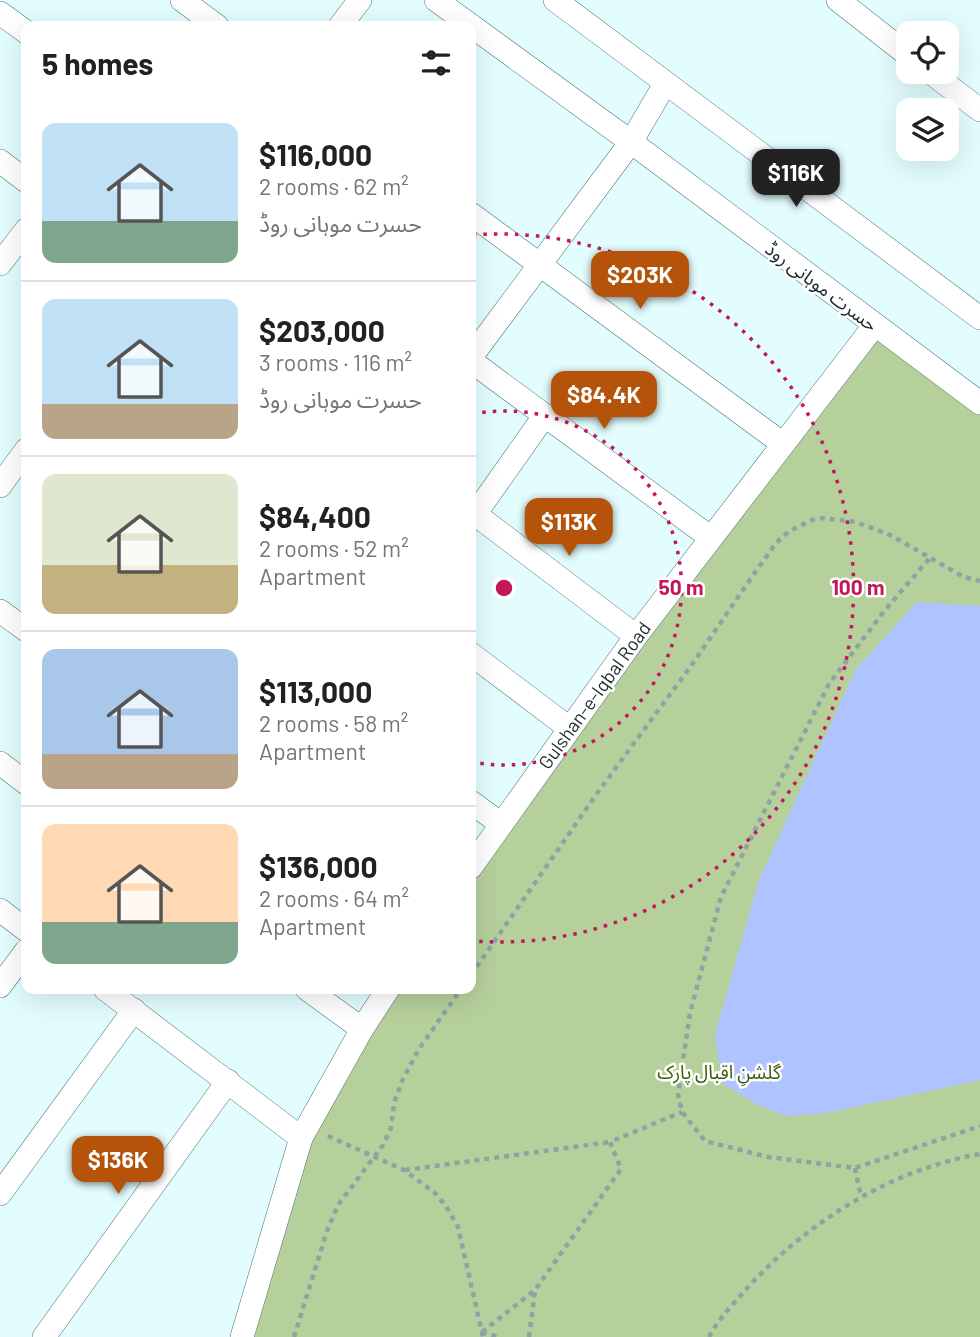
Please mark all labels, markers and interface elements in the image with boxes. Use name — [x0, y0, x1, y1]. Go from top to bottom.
map controls — [896, 21, 959, 161]
button: locate — [896, 21, 959, 84]
icon: filters — [417, 44, 455, 82]
text: 5 homes — [42, 45, 153, 81]
button: layers — [896, 98, 959, 161]
text: $116,000 — [259, 136, 372, 172]
pin: $116K — [747, 150, 845, 209]
icon: home — [98, 151, 182, 235]
text: $116K — [768, 158, 824, 186]
text: 2 rooms · 62 m² — [259, 172, 409, 200]
text: حسرت موہانی روڈ — [259, 209, 422, 237]
street label: حسرت موہانی روڈ — [761, 236, 883, 336]
pin: $203K — [591, 252, 689, 311]
text: $203K — [607, 260, 673, 288]
text: $203,000 — [259, 312, 385, 348]
icon: home — [98, 327, 182, 411]
text: 3 rooms · 116 m² — [259, 348, 412, 376]
pin: $84.4K — [547, 372, 661, 431]
text: $84.4K — [567, 380, 641, 408]
text: حسرت موہانی روڈ — [259, 385, 422, 413]
text: $84,400 — [259, 498, 371, 534]
pin: $113K — [520, 498, 618, 558]
icon: home — [98, 502, 182, 586]
text: $113K — [541, 507, 597, 535]
text: 2 rooms · 52 m² — [259, 534, 409, 562]
text: Apartment — [259, 562, 366, 590]
text: 50 m — [658, 574, 704, 599]
text: 100 m — [831, 574, 885, 599]
centre of rings — [492, 576, 516, 600]
street label: Gulshan-e-Iqbal Road — [533, 617, 655, 773]
text: $113,000 — [259, 673, 372, 709]
icon: home — [98, 677, 182, 761]
text: 2 rooms · 58 m² — [259, 709, 408, 737]
text: Apartment — [259, 737, 366, 765]
text: $136,000 — [259, 848, 378, 884]
icon: home — [98, 852, 182, 936]
text: 2 rooms · 64 m² — [259, 884, 409, 912]
text: Apartment — [259, 912, 366, 940]
park label: گلشنِ اقبال پارک — [657, 1060, 782, 1087]
pin: $136K — [69, 1136, 167, 1196]
text: $136K — [88, 1145, 148, 1173]

